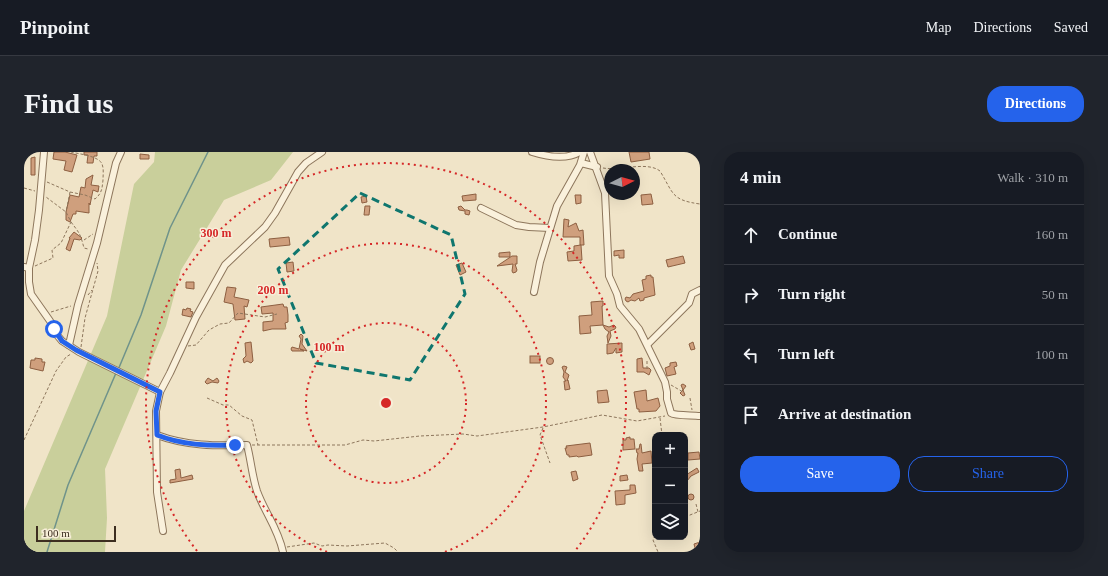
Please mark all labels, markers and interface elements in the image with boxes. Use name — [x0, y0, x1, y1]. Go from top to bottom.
text: Pinpoint — [20, 17, 90, 38]
text: Map — [926, 20, 951, 35]
text: Directions — [973, 20, 1032, 35]
text: Saved — [1054, 20, 1088, 35]
button: Directions — [987, 86, 1084, 122]
text: Find us — [24, 88, 114, 119]
north arrow — [604, 164, 640, 200]
text: 4 min — [740, 168, 781, 187]
text: Walk · 310 m — [997, 170, 1068, 185]
icon: ahead — [740, 224, 762, 246]
text: 300 m — [201, 226, 232, 240]
text: Continue — [778, 226, 837, 242]
text: 160 m — [1035, 227, 1068, 242]
text: 200 m — [258, 283, 289, 297]
icon: right — [740, 284, 762, 306]
text: Turn right — [778, 286, 845, 302]
text: 50 m — [1042, 287, 1068, 302]
route start — [45, 320, 63, 338]
text: 100 m — [314, 340, 345, 354]
icon: left — [740, 344, 762, 366]
text: Turn left — [778, 346, 835, 362]
text: 100 m — [1035, 347, 1068, 362]
centre of rings — [379, 396, 393, 410]
icon: arrive — [740, 404, 762, 426]
text: Arrive at destination — [778, 406, 911, 422]
map controls — [652, 432, 688, 540]
button: + — [652, 432, 688, 468]
route end — [226, 436, 244, 454]
button: Save — [740, 456, 900, 492]
button: Share — [908, 456, 1068, 492]
button: − — [652, 468, 688, 504]
button: layers — [652, 504, 688, 540]
scale bar — [36, 524, 116, 543]
text: 100 m — [42, 527, 70, 539]

